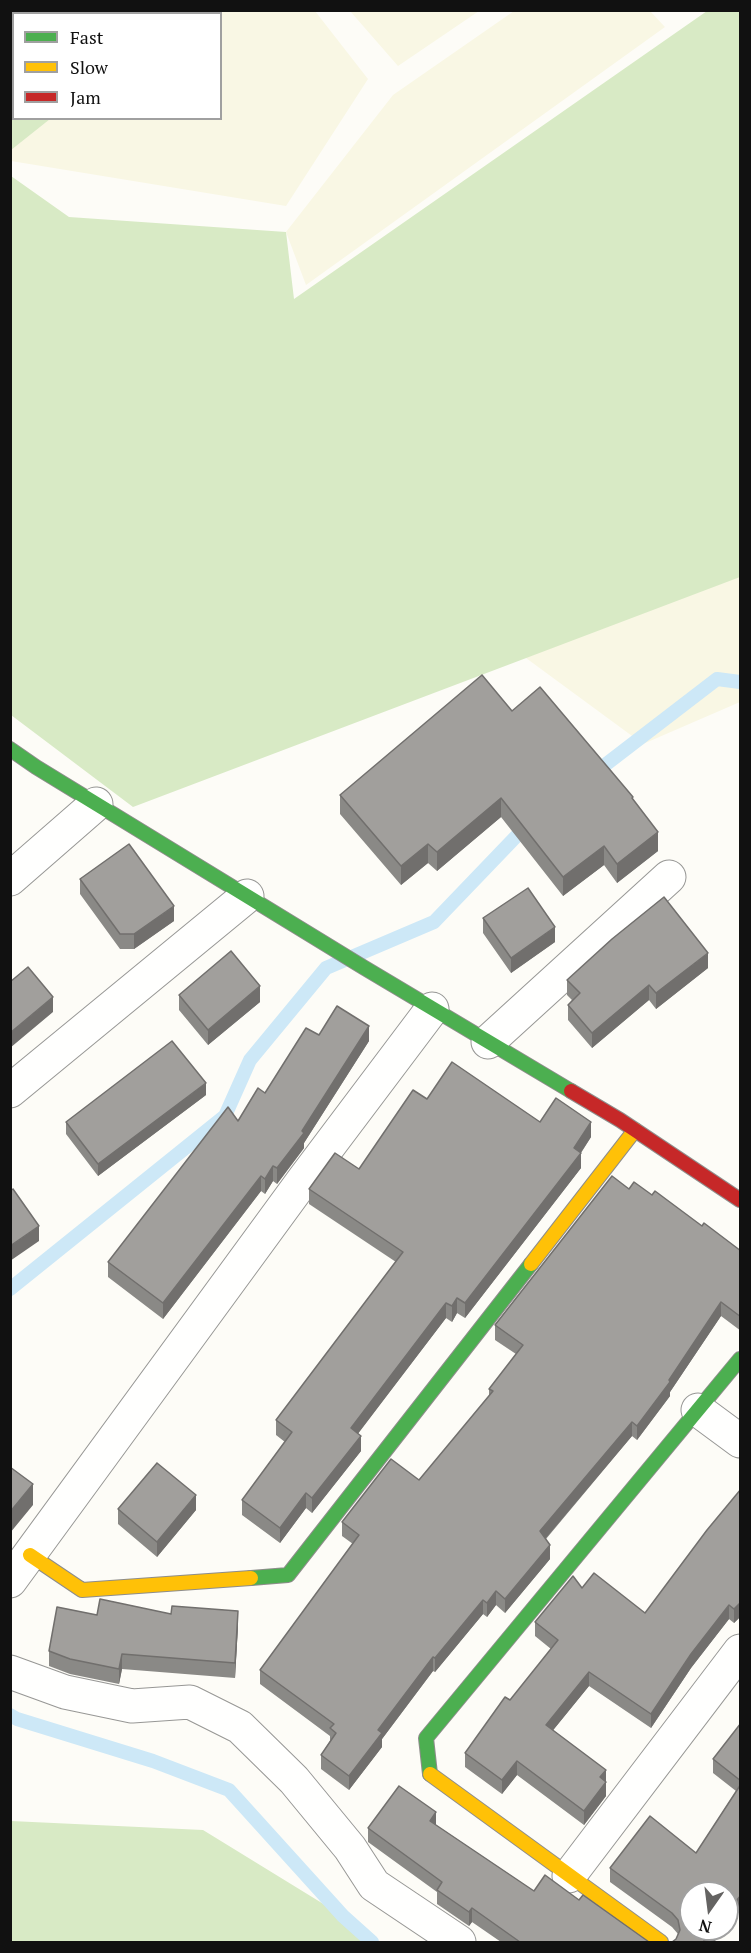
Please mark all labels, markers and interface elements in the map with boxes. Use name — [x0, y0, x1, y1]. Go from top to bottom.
legend — [12, 12, 222, 120]
text: Fast — [70, 25, 103, 49]
text: Slow — [70, 55, 108, 79]
text: Jam — [70, 85, 101, 109]
north arrow — [679, 1881, 739, 1941]
text: N — [697, 1914, 714, 1939]

